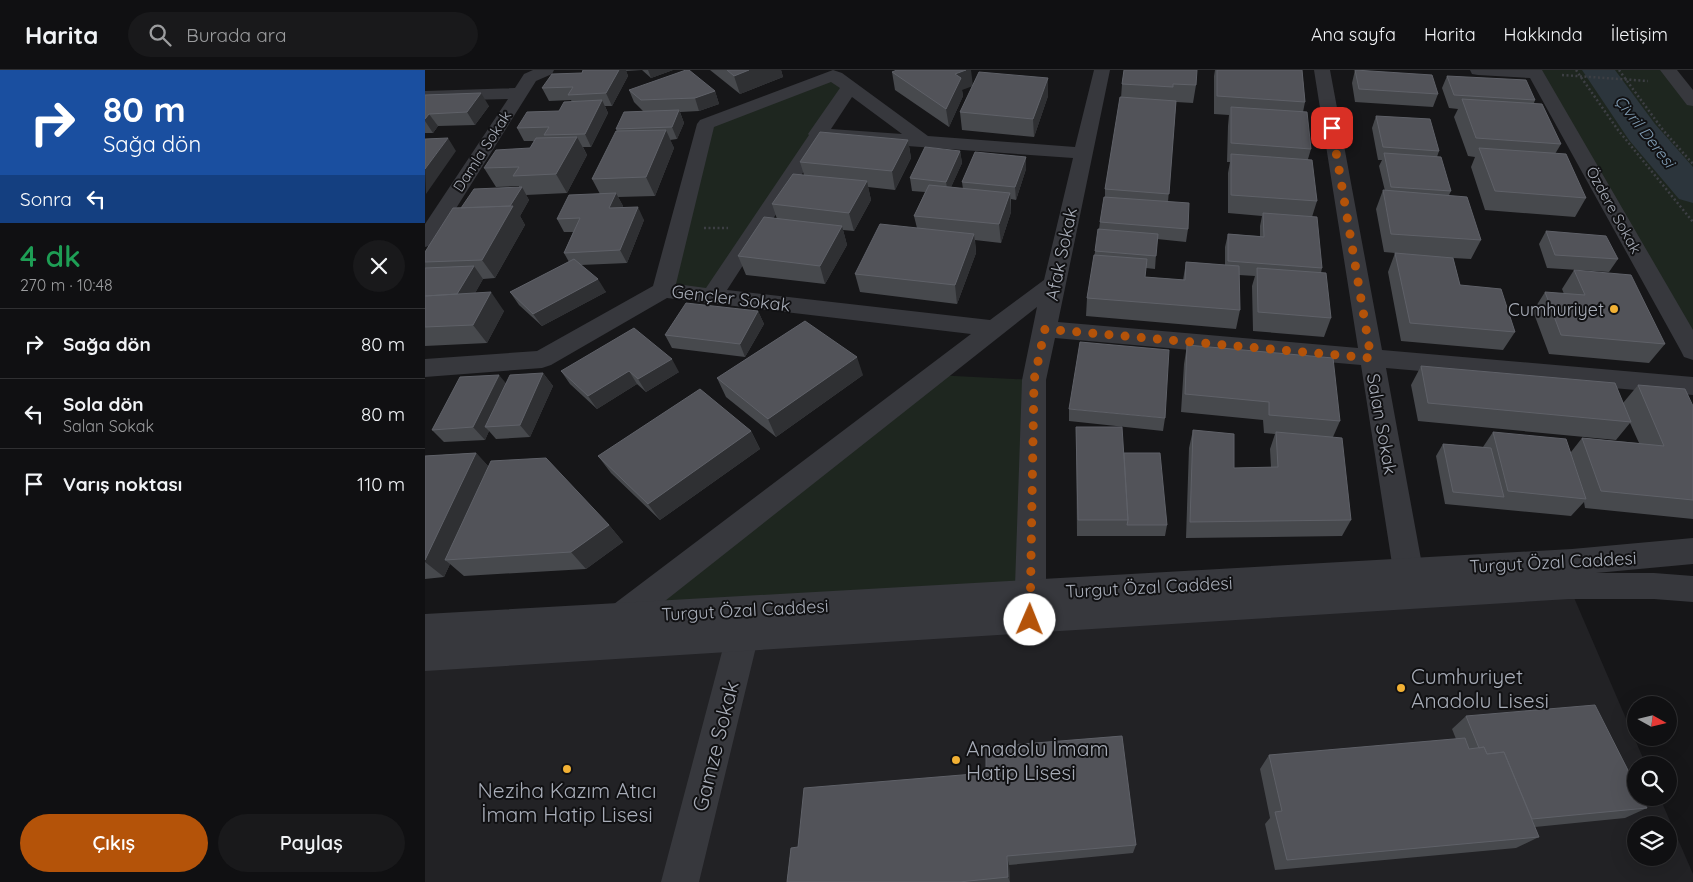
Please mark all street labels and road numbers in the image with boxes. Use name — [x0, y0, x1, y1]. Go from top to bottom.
street label: Damla Sokak — [449, 107, 515, 195]
street label: Özdere Sokak — [1582, 163, 1646, 257]
street label: Afak Sokak — [1040, 205, 1082, 303]
street label: Gençler Sokak — [670, 279, 792, 317]
street label: Salan Sokak — [1362, 372, 1402, 476]
street label: Turgut Özal Caddesi — [1469, 546, 1637, 578]
street label: Turgut Özal Caddesi — [1065, 571, 1233, 603]
street label: Turgut Özal Caddesi — [661, 594, 829, 626]
street label: Gamze Sokak — [686, 678, 744, 814]

